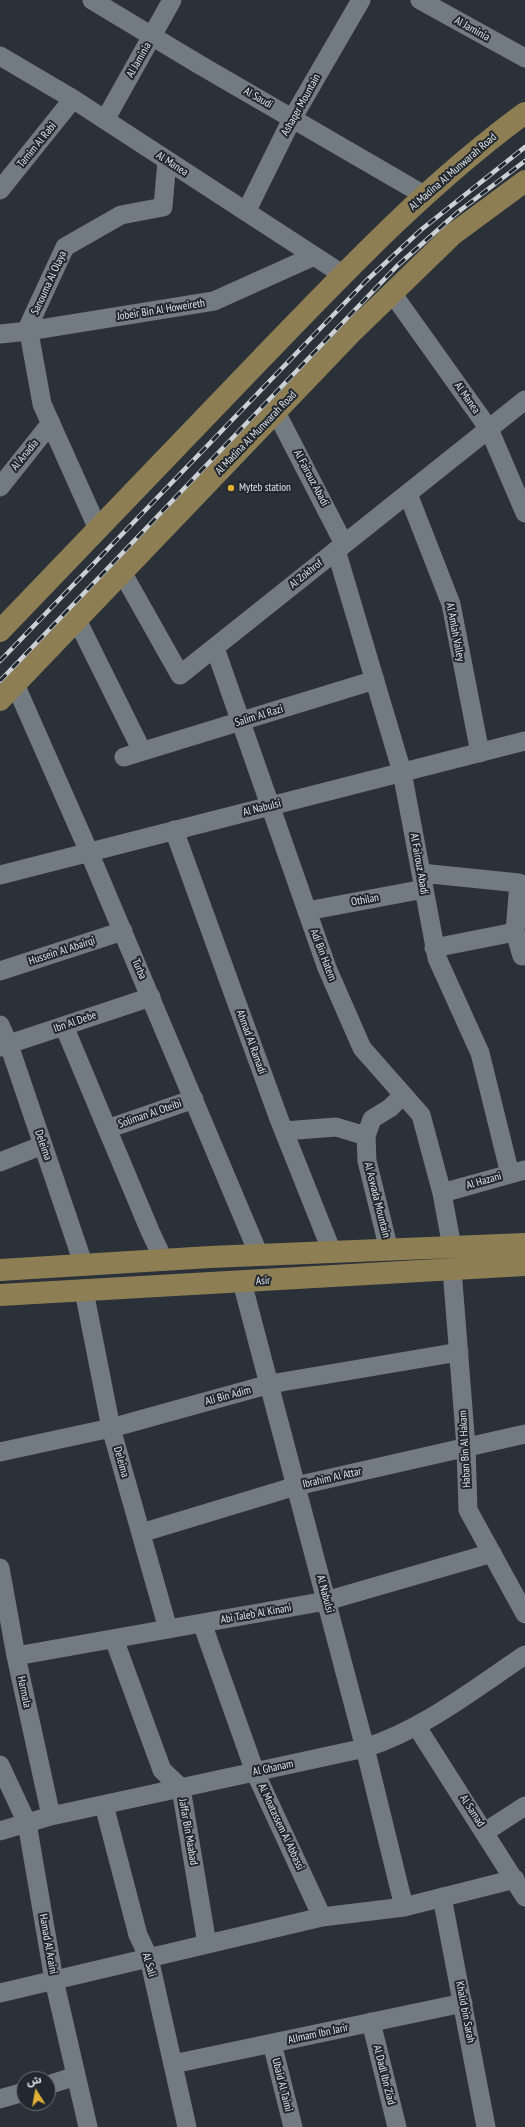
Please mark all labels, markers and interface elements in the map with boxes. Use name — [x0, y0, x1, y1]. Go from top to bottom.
street label: Al Jaminia — [452, 14, 492, 44]
street label: Al Jaminia — [124, 40, 154, 80]
street label: Ashaqer Mountain — [279, 72, 323, 138]
street label: Al Saudi — [241, 85, 275, 111]
street label: Tamim Al Rabi — [15, 120, 59, 170]
street label: Al Madina Al Munwarah Road — [407, 131, 499, 213]
street label: Al Manea — [154, 149, 190, 179]
street label: Sanouma Al Olaya — [28, 249, 70, 317]
street label: Jobeir Bin Al Howeireth — [116, 297, 206, 323]
street label: Al Manea — [451, 380, 483, 416]
street label: Al Madina Al Munwarah Road — [213, 388, 299, 478]
street label: Al Anadia — [9, 437, 41, 473]
street label: Al Fairouz Abadi — [291, 448, 331, 508]
place label: Myteb station — [239, 481, 291, 495]
marker: Myteb station — [226, 483, 236, 493]
street label: Al Zokhrof — [287, 557, 325, 591]
street label: Al Amlah Valley — [443, 602, 467, 662]
street label: Salim Al Razi — [233, 702, 285, 730]
street label: Al Nabulsi — [242, 797, 282, 819]
street label: Al Fairouz Abadi — [407, 832, 431, 896]
street label: Othilan — [350, 891, 380, 909]
street label: Adi Bin Hatem — [307, 927, 339, 983]
street label: Hussein Al Abairqi — [27, 934, 97, 968]
street label: Turba — [129, 957, 149, 981]
street label: Ahmad Al Ramadi — [233, 1008, 269, 1076]
street label: Ibn Al Debe — [52, 1009, 98, 1035]
street label: Soliman Al Oteibi — [117, 1097, 183, 1131]
street label: Deleima — [32, 1128, 54, 1162]
street label: Al Aswada Mountain — [361, 1161, 393, 1239]
street label: Al Hazani — [465, 1170, 503, 1192]
street label: Asir — [256, 1274, 270, 1288]
street label: Ali Bin Adim — [204, 1384, 252, 1408]
street label: Haban Bin Al Hakam — [456, 1410, 474, 1488]
street label: Deleima — [110, 1445, 132, 1479]
street label: Ibrahim Al Attar — [301, 1465, 363, 1491]
street label: Al Nabulsi — [314, 1574, 336, 1614]
street label: Abi Taleb Al Kinani — [220, 1601, 292, 1627]
street label: Harmala — [14, 1675, 34, 1709]
street label: Al Ghanam — [252, 1757, 294, 1779]
street label: Al Moatassem Al Abbassi — [255, 1782, 307, 1872]
street label: Al Samad — [457, 1793, 487, 1829]
street label: Jaffar Bin Maabad — [176, 1798, 200, 1866]
street label: Hamad Al Araini — [36, 1913, 60, 1975]
street label: Al Sali — [139, 1952, 159, 1978]
street label: Khalid bin Sarah — [453, 1980, 477, 2044]
street label: AlImam Ibn Jarir — [287, 2021, 349, 2047]
street label: Al Dadl Ibn Ziad — [370, 2044, 398, 2106]
street label: Ubaid Al Taimi — [269, 2057, 295, 2113]
north arrow — [16, 2071, 56, 2111]
text: ش — [25, 2072, 43, 2089]

